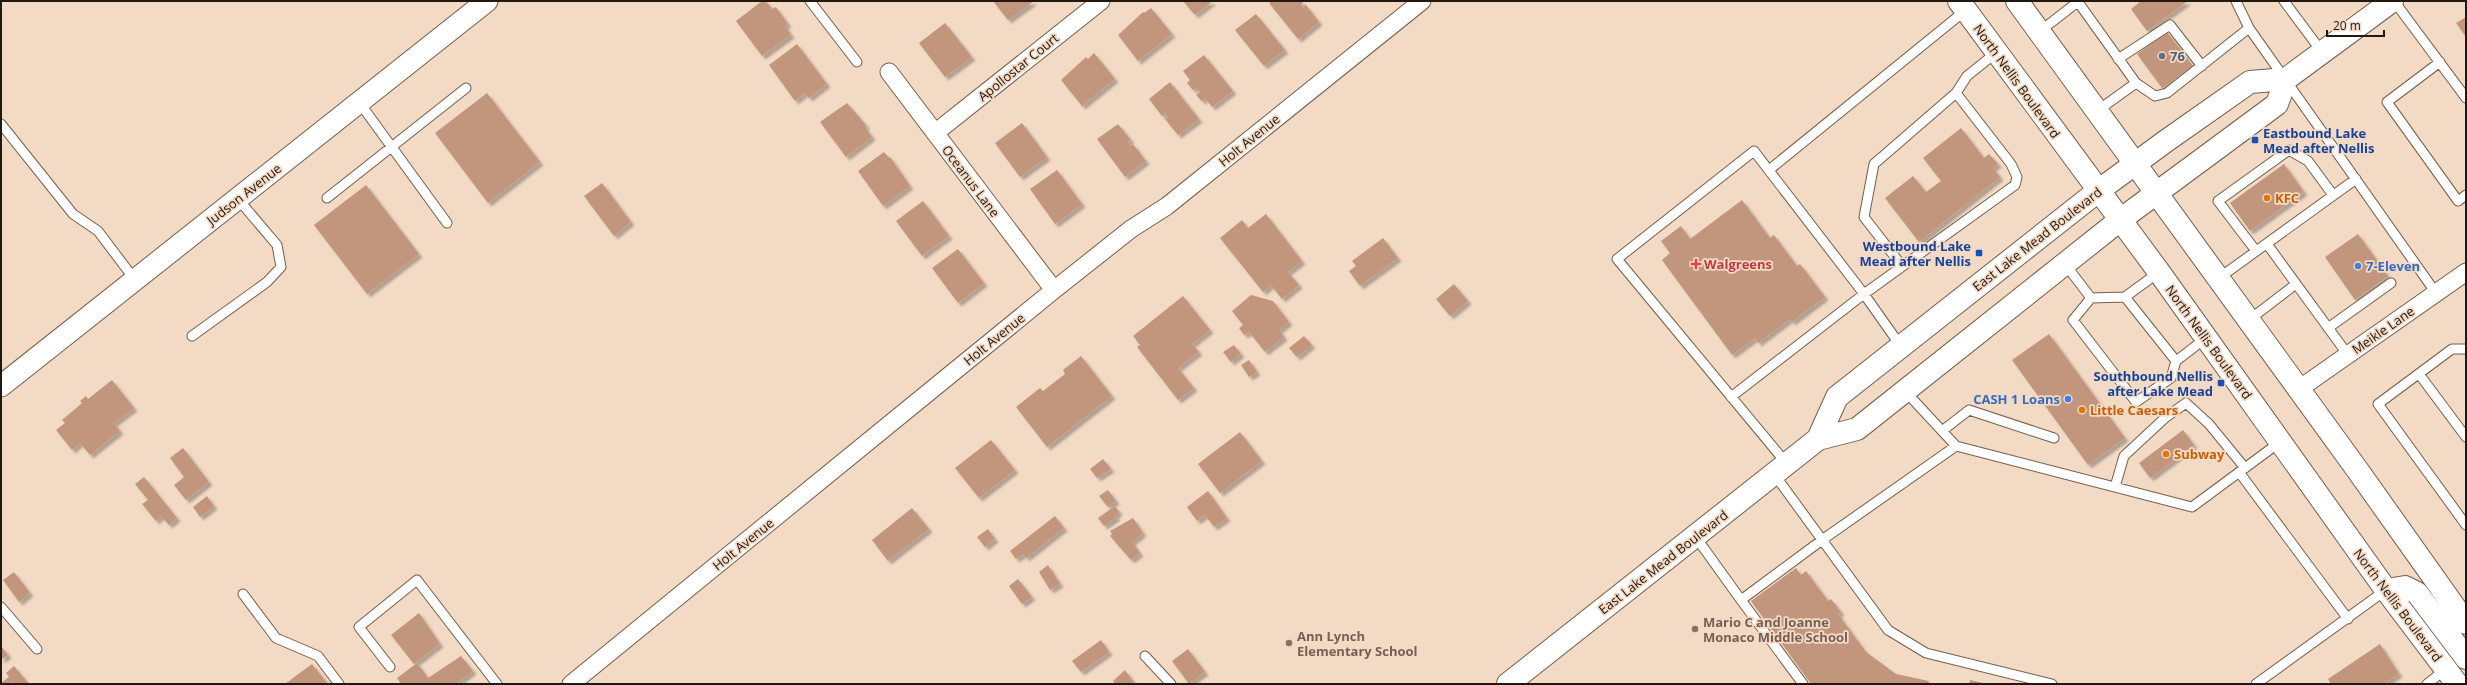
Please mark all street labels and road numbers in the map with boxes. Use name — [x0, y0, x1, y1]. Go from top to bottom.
street label: North Nellis Boulevard — [1969, 20, 2065, 142]
street label: Apollostar Court — [974, 29, 1062, 105]
street label: Holt Avenue — [1215, 110, 1283, 170]
street label: Oceanus Lane — [938, 141, 1004, 221]
street label: Judson Avenue — [201, 159, 285, 230]
street label: East Lake Mead Boulevard — [1969, 183, 2105, 295]
street label: North Nellis Boulevard — [2161, 281, 2257, 403]
street label: Meikle Lane — [2348, 302, 2418, 358]
street label: Holt Avenue — [960, 309, 1028, 369]
street label: East Lake Mead Boulevard — [1595, 506, 1731, 618]
street label: Holt Avenue — [709, 514, 777, 574]
street label: North Nellis Boulevard — [2350, 545, 2446, 665]

